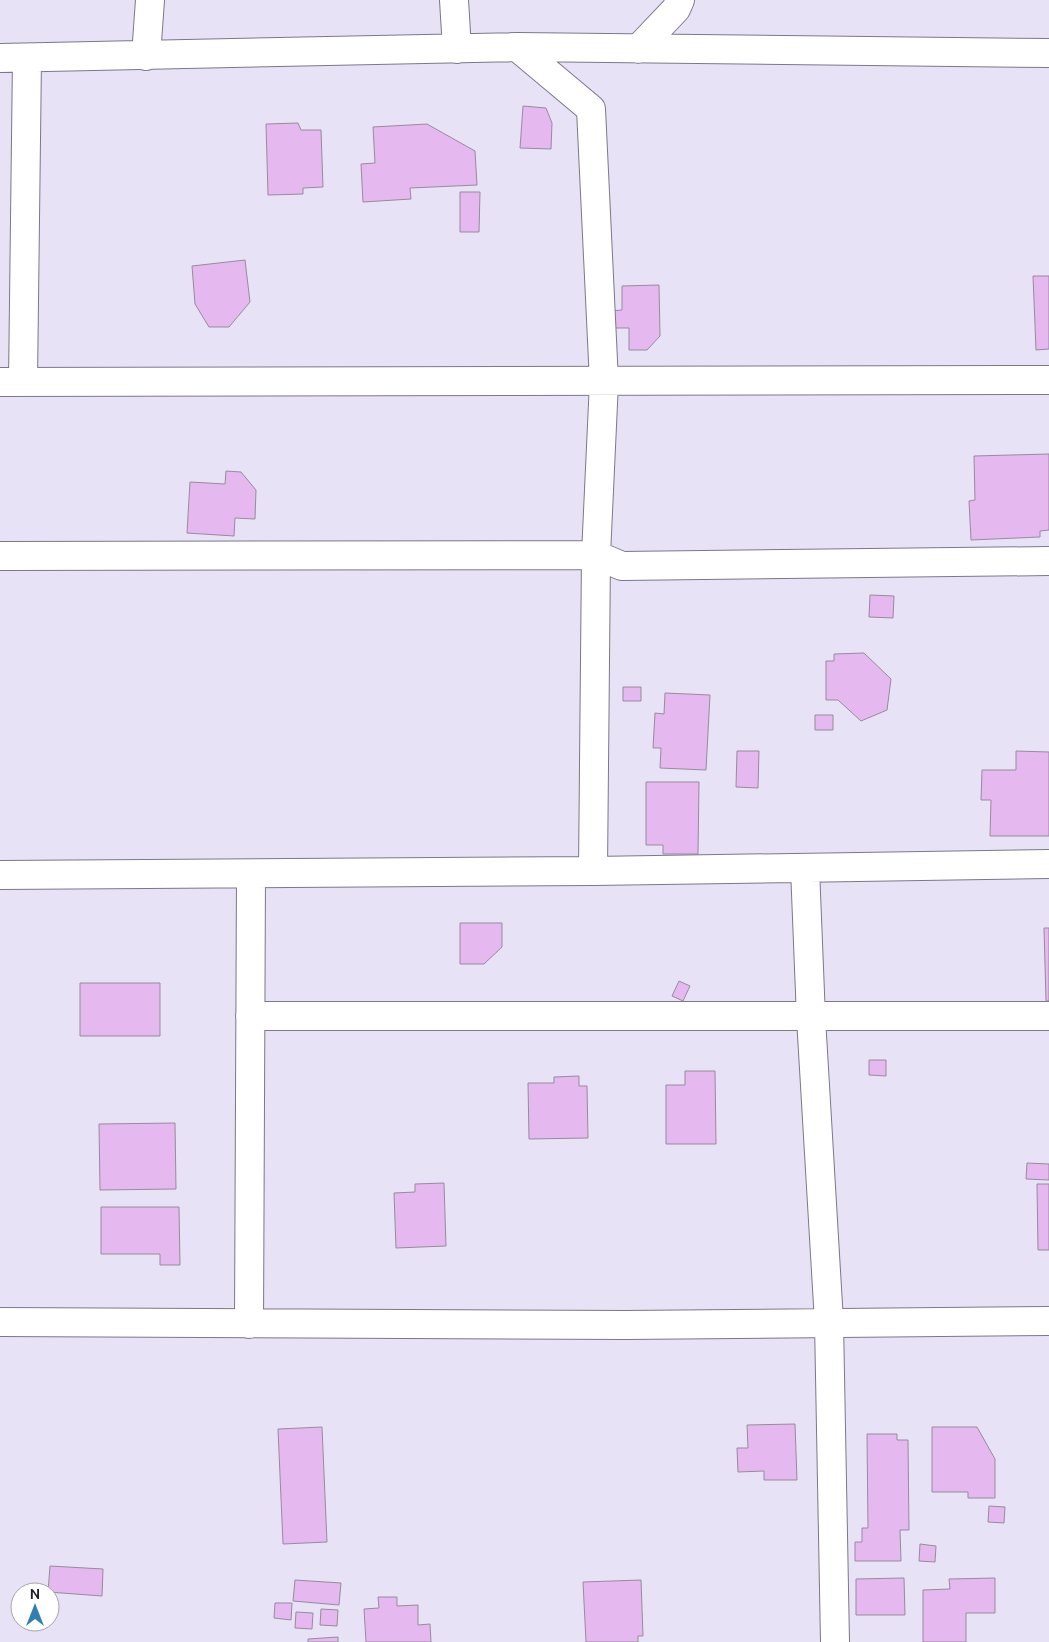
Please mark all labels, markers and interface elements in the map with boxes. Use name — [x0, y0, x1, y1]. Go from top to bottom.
north arrow — [10, 1582, 60, 1632]
text: N — [30, 1586, 40, 1602]

